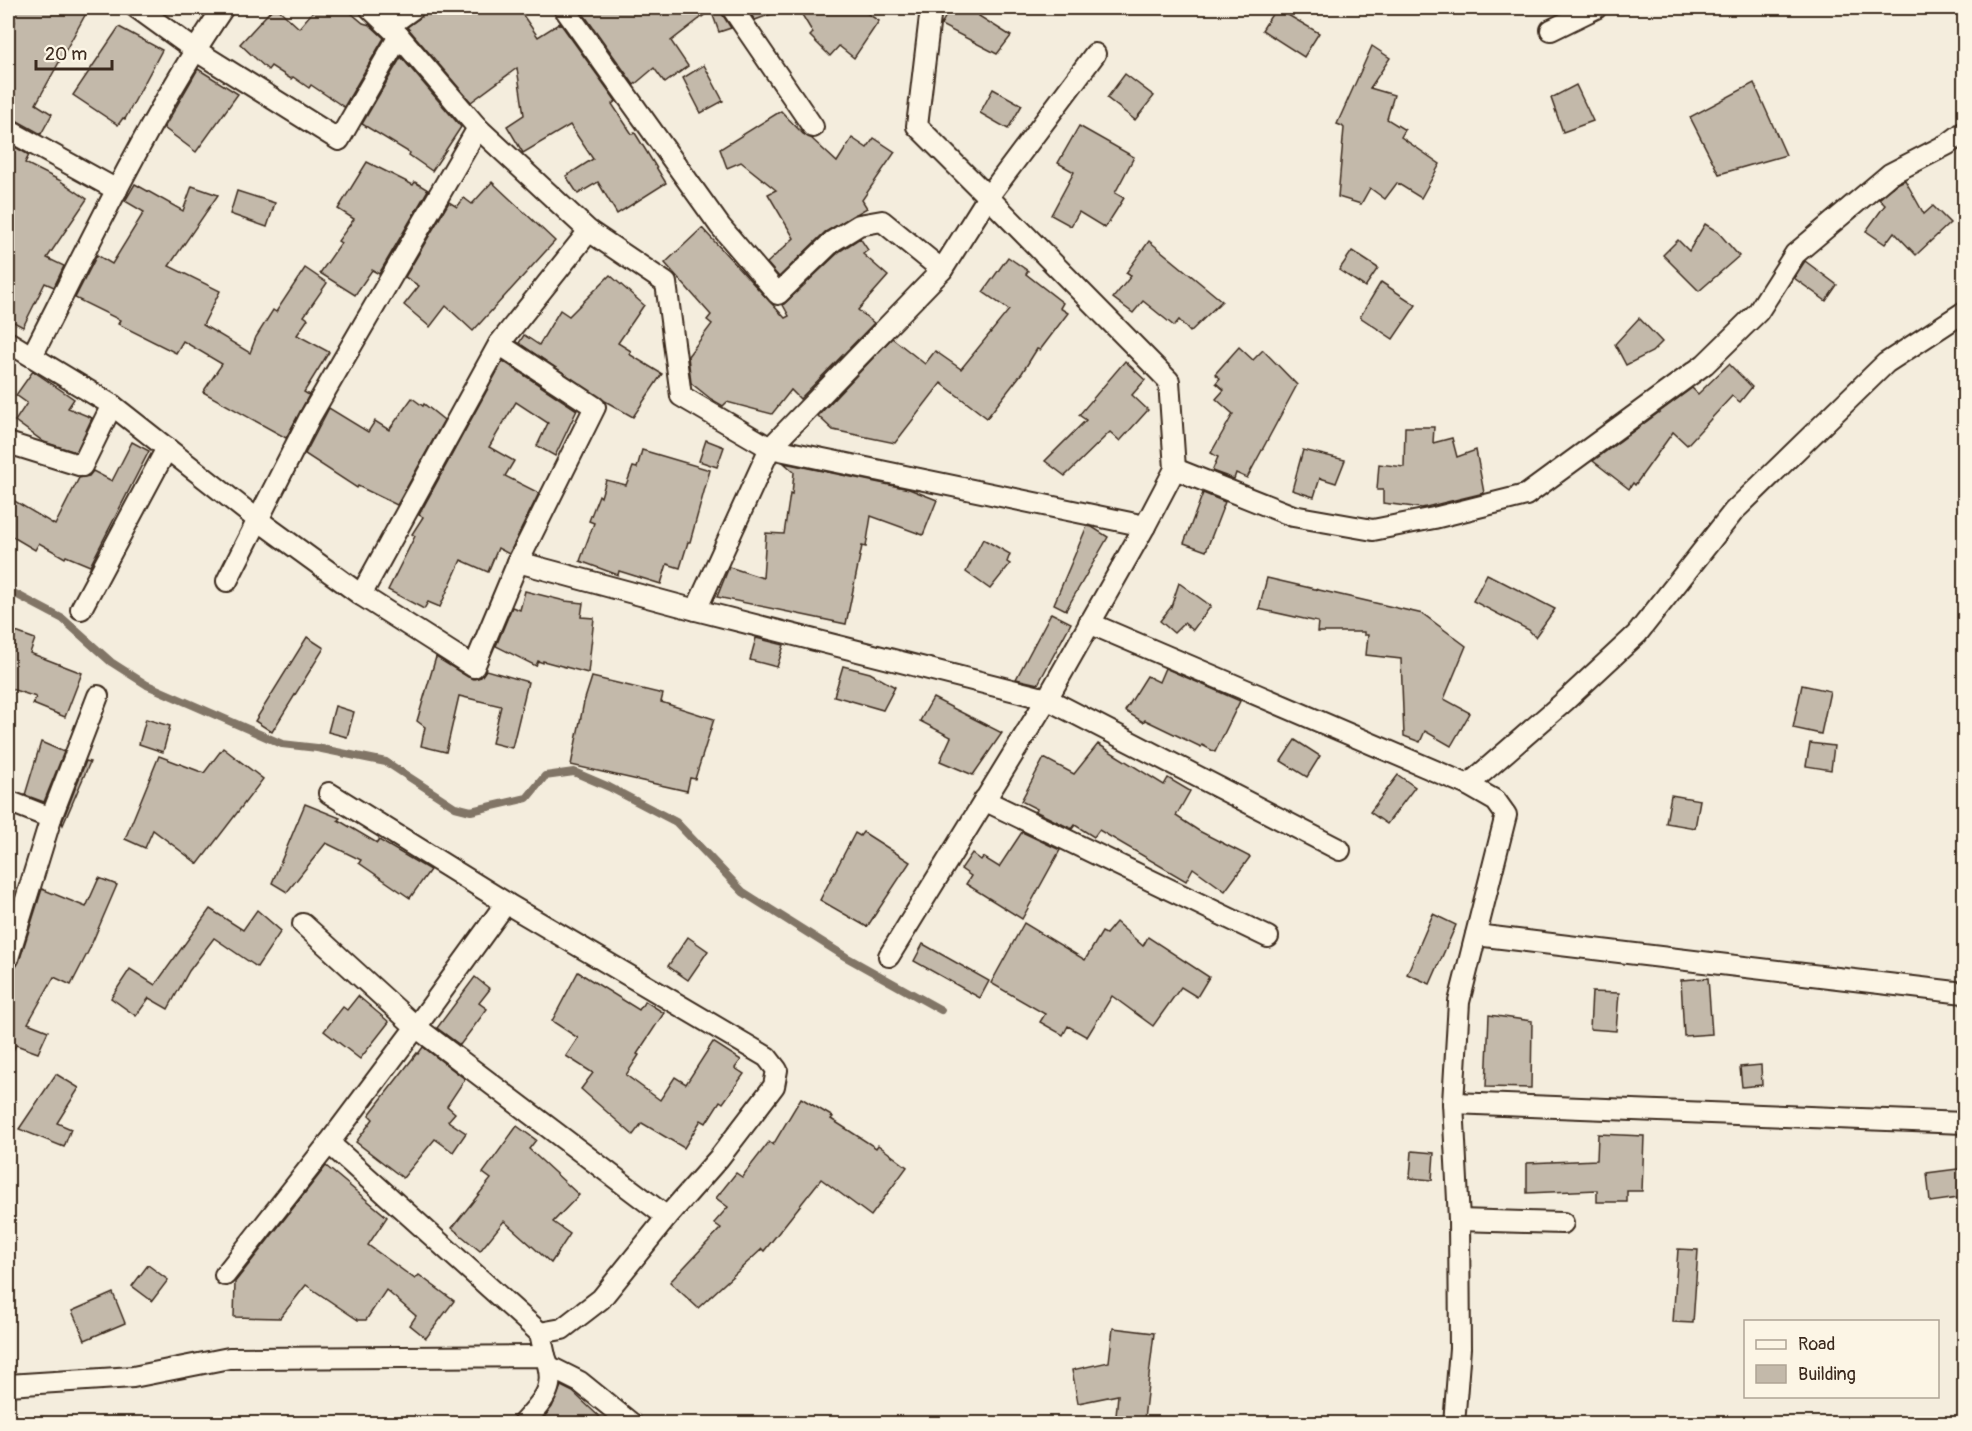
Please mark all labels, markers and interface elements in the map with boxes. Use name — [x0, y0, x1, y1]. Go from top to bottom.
scale bar — [36, 33, 112, 71]
text: 20 m — [45, 43, 87, 66]
legend — [1744, 1320, 1939, 1398]
text: Road — [1798, 1333, 1835, 1356]
text: Building — [1798, 1363, 1856, 1386]

